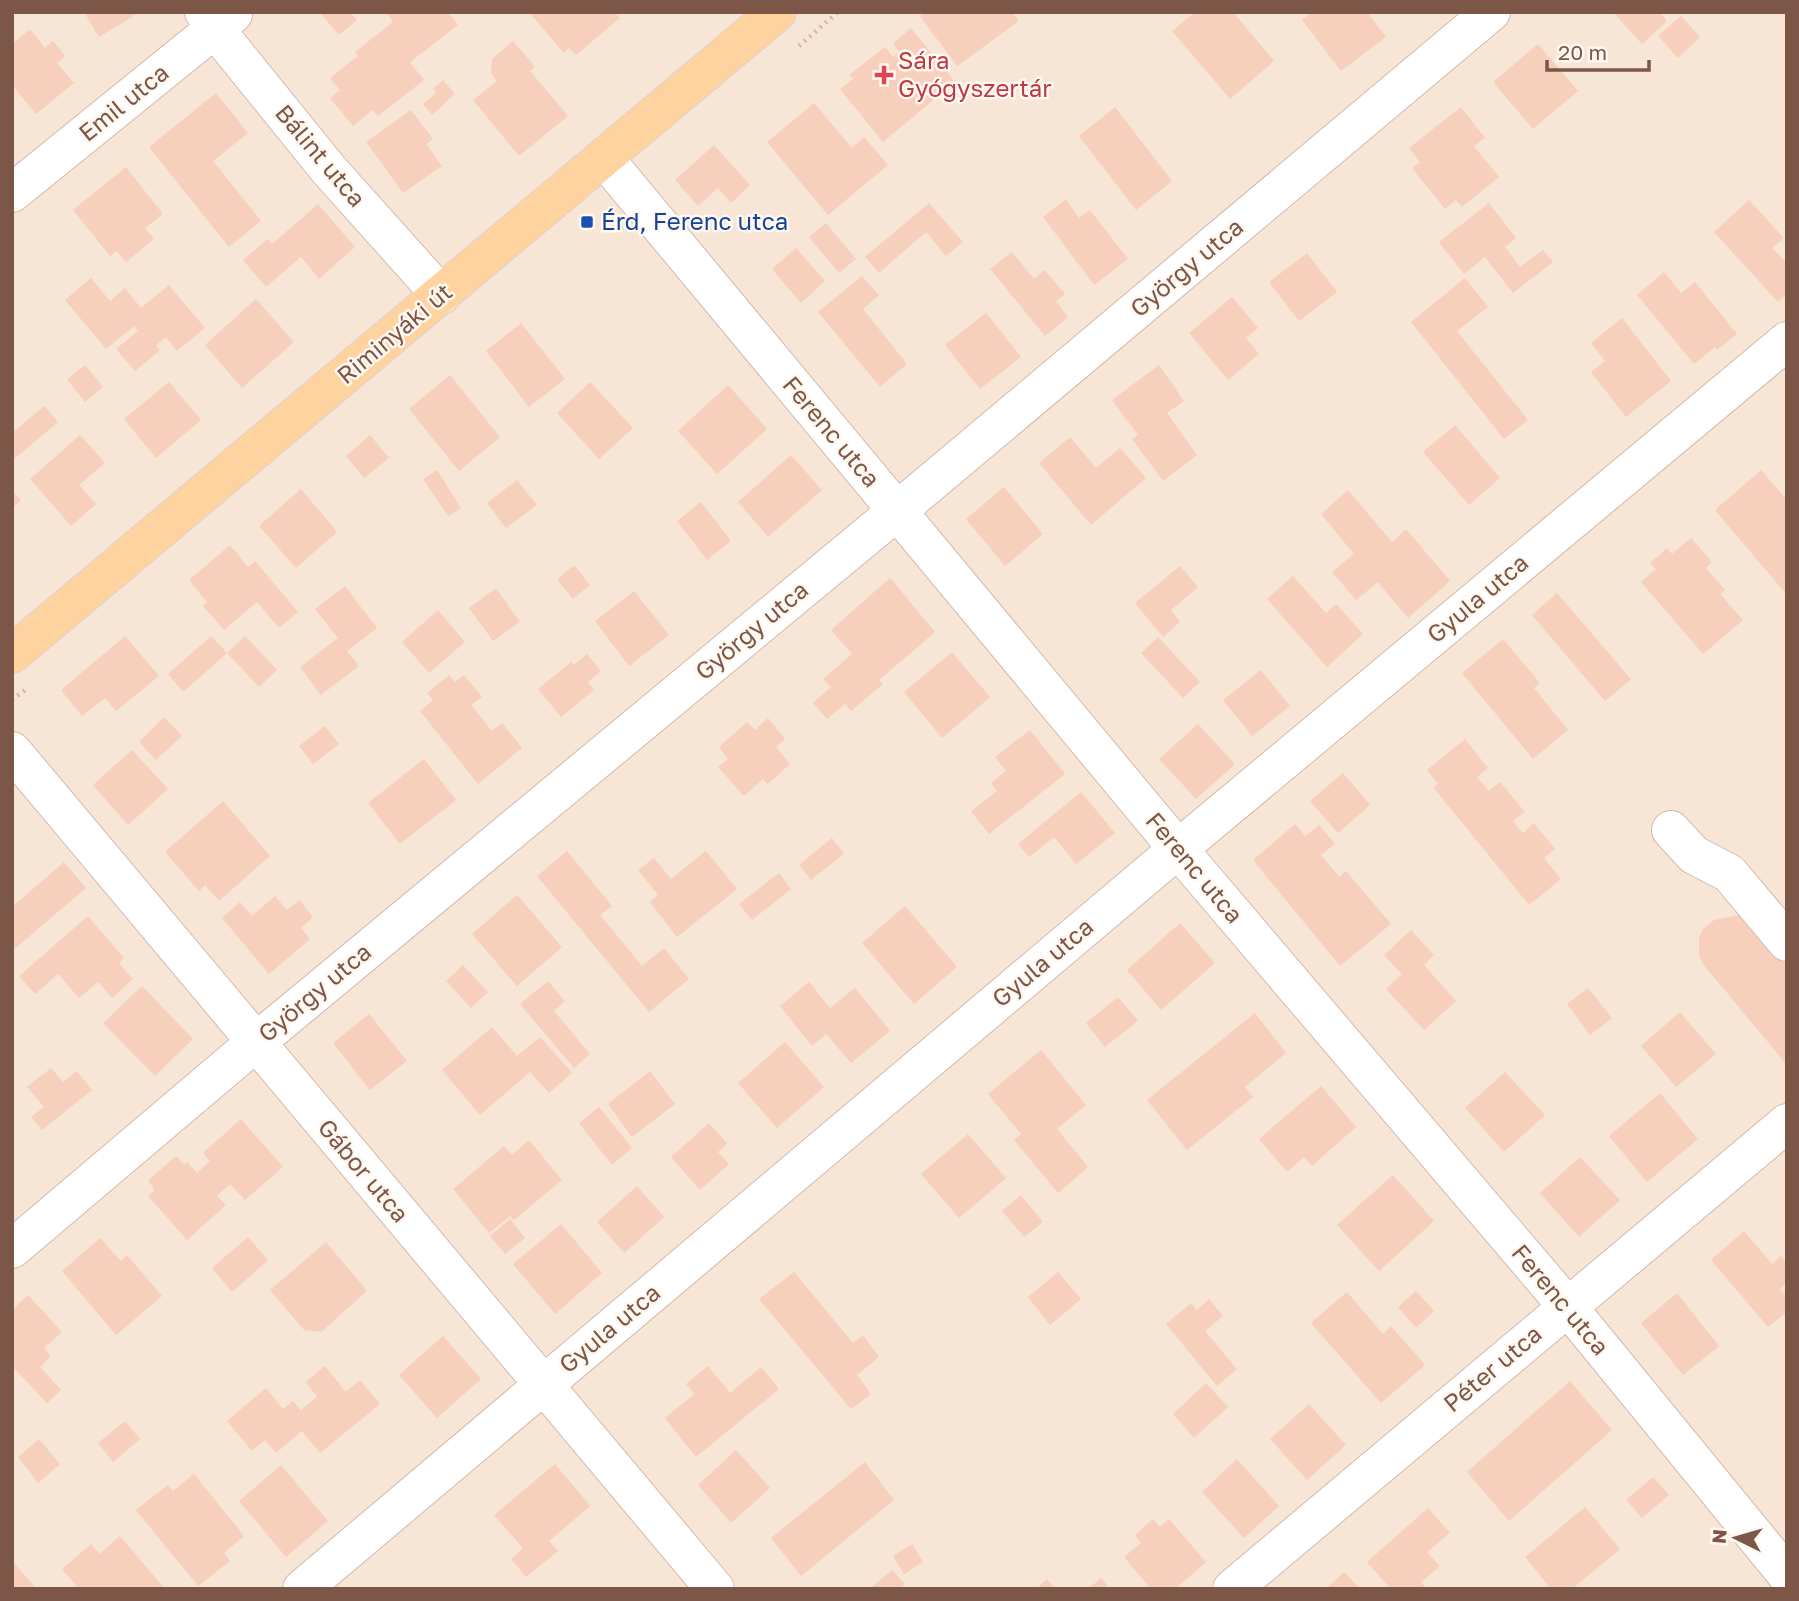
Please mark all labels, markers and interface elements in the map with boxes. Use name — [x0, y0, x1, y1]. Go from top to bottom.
scale bar — [1547, 28, 1648, 72]
text: 20 m — [1558, 39, 1607, 65]
place label: Sára Gyógyszertár — [898, 45, 1052, 102]
street label: Emil utca — [72, 57, 174, 147]
marker: Sára Gyógyszertár — [876, 67, 892, 83]
street label: Bálint utca — [270, 98, 372, 212]
place label: Érd, Ferenc utca — [601, 206, 788, 235]
street label: György utca — [1124, 211, 1248, 322]
marker: Érd, Ferenc utca — [579, 214, 595, 230]
street label: Riminyáki út — [331, 276, 457, 389]
street label: Ferenc utca — [777, 370, 887, 492]
street label: Gyula utca — [1421, 547, 1533, 648]
street label: György utca — [689, 574, 813, 685]
street label: Ferenc utca — [1140, 806, 1250, 928]
street label: Gyula utca — [986, 911, 1098, 1012]
street label: György utca — [252, 936, 376, 1047]
street label: Gábor utca — [313, 1113, 416, 1228]
street label: Ferenc utca — [1506, 1238, 1616, 1360]
street label: Gyula utca — [553, 1277, 665, 1378]
street label: Péter utca — [1437, 1318, 1547, 1417]
north arrow — [1701, 1503, 1771, 1573]
text: N — [1706, 1528, 1731, 1545]

